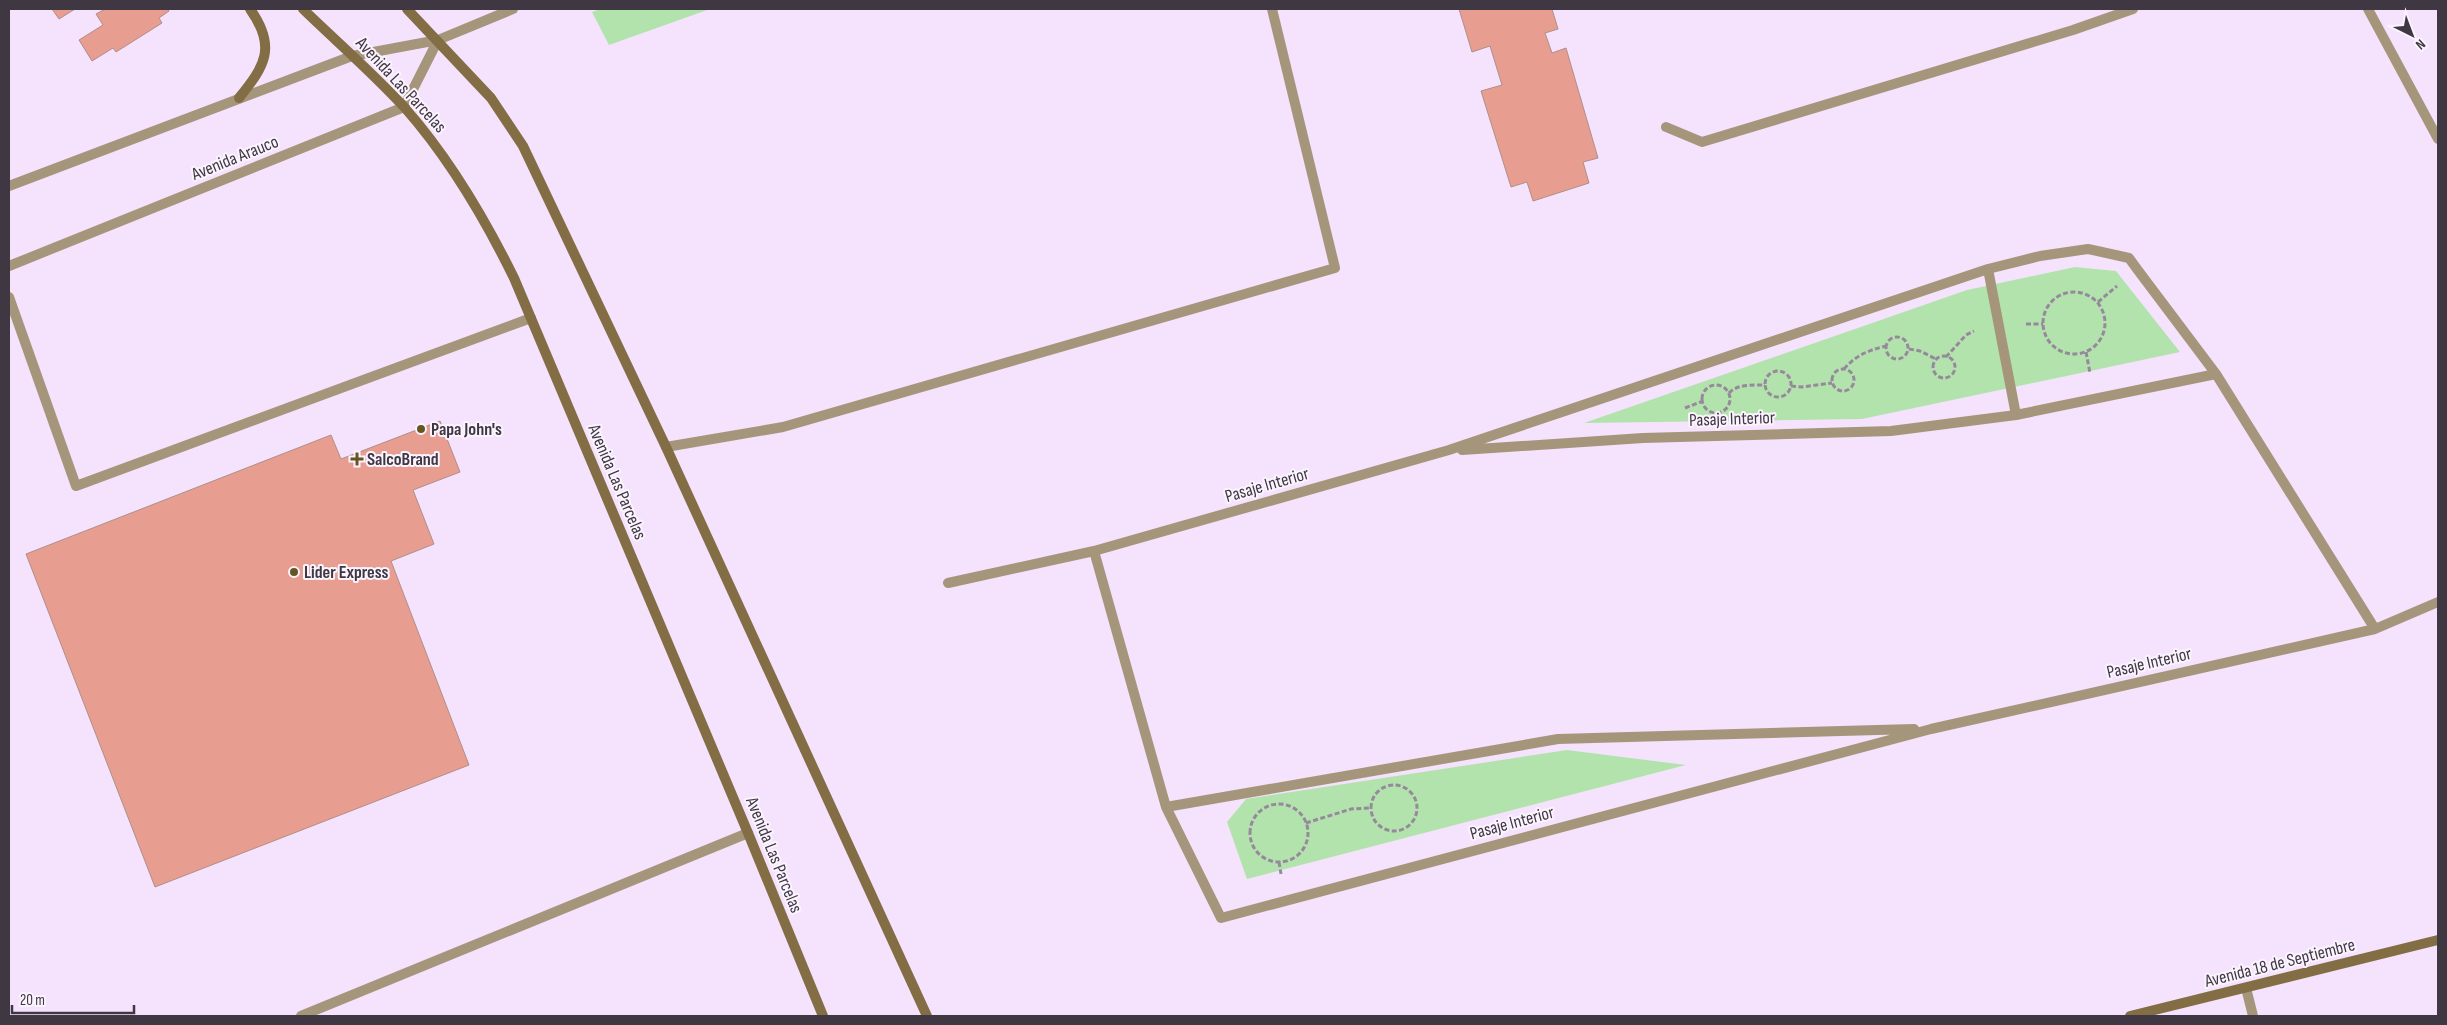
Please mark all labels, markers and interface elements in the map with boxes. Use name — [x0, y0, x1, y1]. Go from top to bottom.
north arrow — [2387, 10, 2437, 60]
street label: Avenida Las Parcelas — [351, 32, 451, 137]
text: N — [2412, 35, 2429, 53]
street label: Avenida Arauco — [188, 131, 282, 185]
street label: Pasaje Interior — [1689, 407, 1775, 431]
place label: Papa John's — [431, 419, 502, 440]
street label: Avenida Las Parcelas — [583, 420, 651, 543]
marker: Papa John's — [415, 423, 427, 435]
place label: SalcoBrand — [367, 449, 439, 470]
marker: SalcoBrand — [351, 453, 363, 465]
street label: Pasaje Interior — [1223, 463, 1311, 507]
place label: Lider Express — [304, 562, 389, 583]
marker: Lider Express — [288, 566, 300, 578]
street label: Pasaje Interior — [2105, 643, 2193, 683]
street label: Avenida Las Parcelas — [741, 793, 807, 916]
street label: Pasaje Interior — [1468, 802, 1556, 844]
street label: Avenida 18 de Septiembre — [2202, 934, 2357, 992]
scale bar — [12, 982, 135, 1014]
text: 20 m — [20, 991, 45, 1010]

